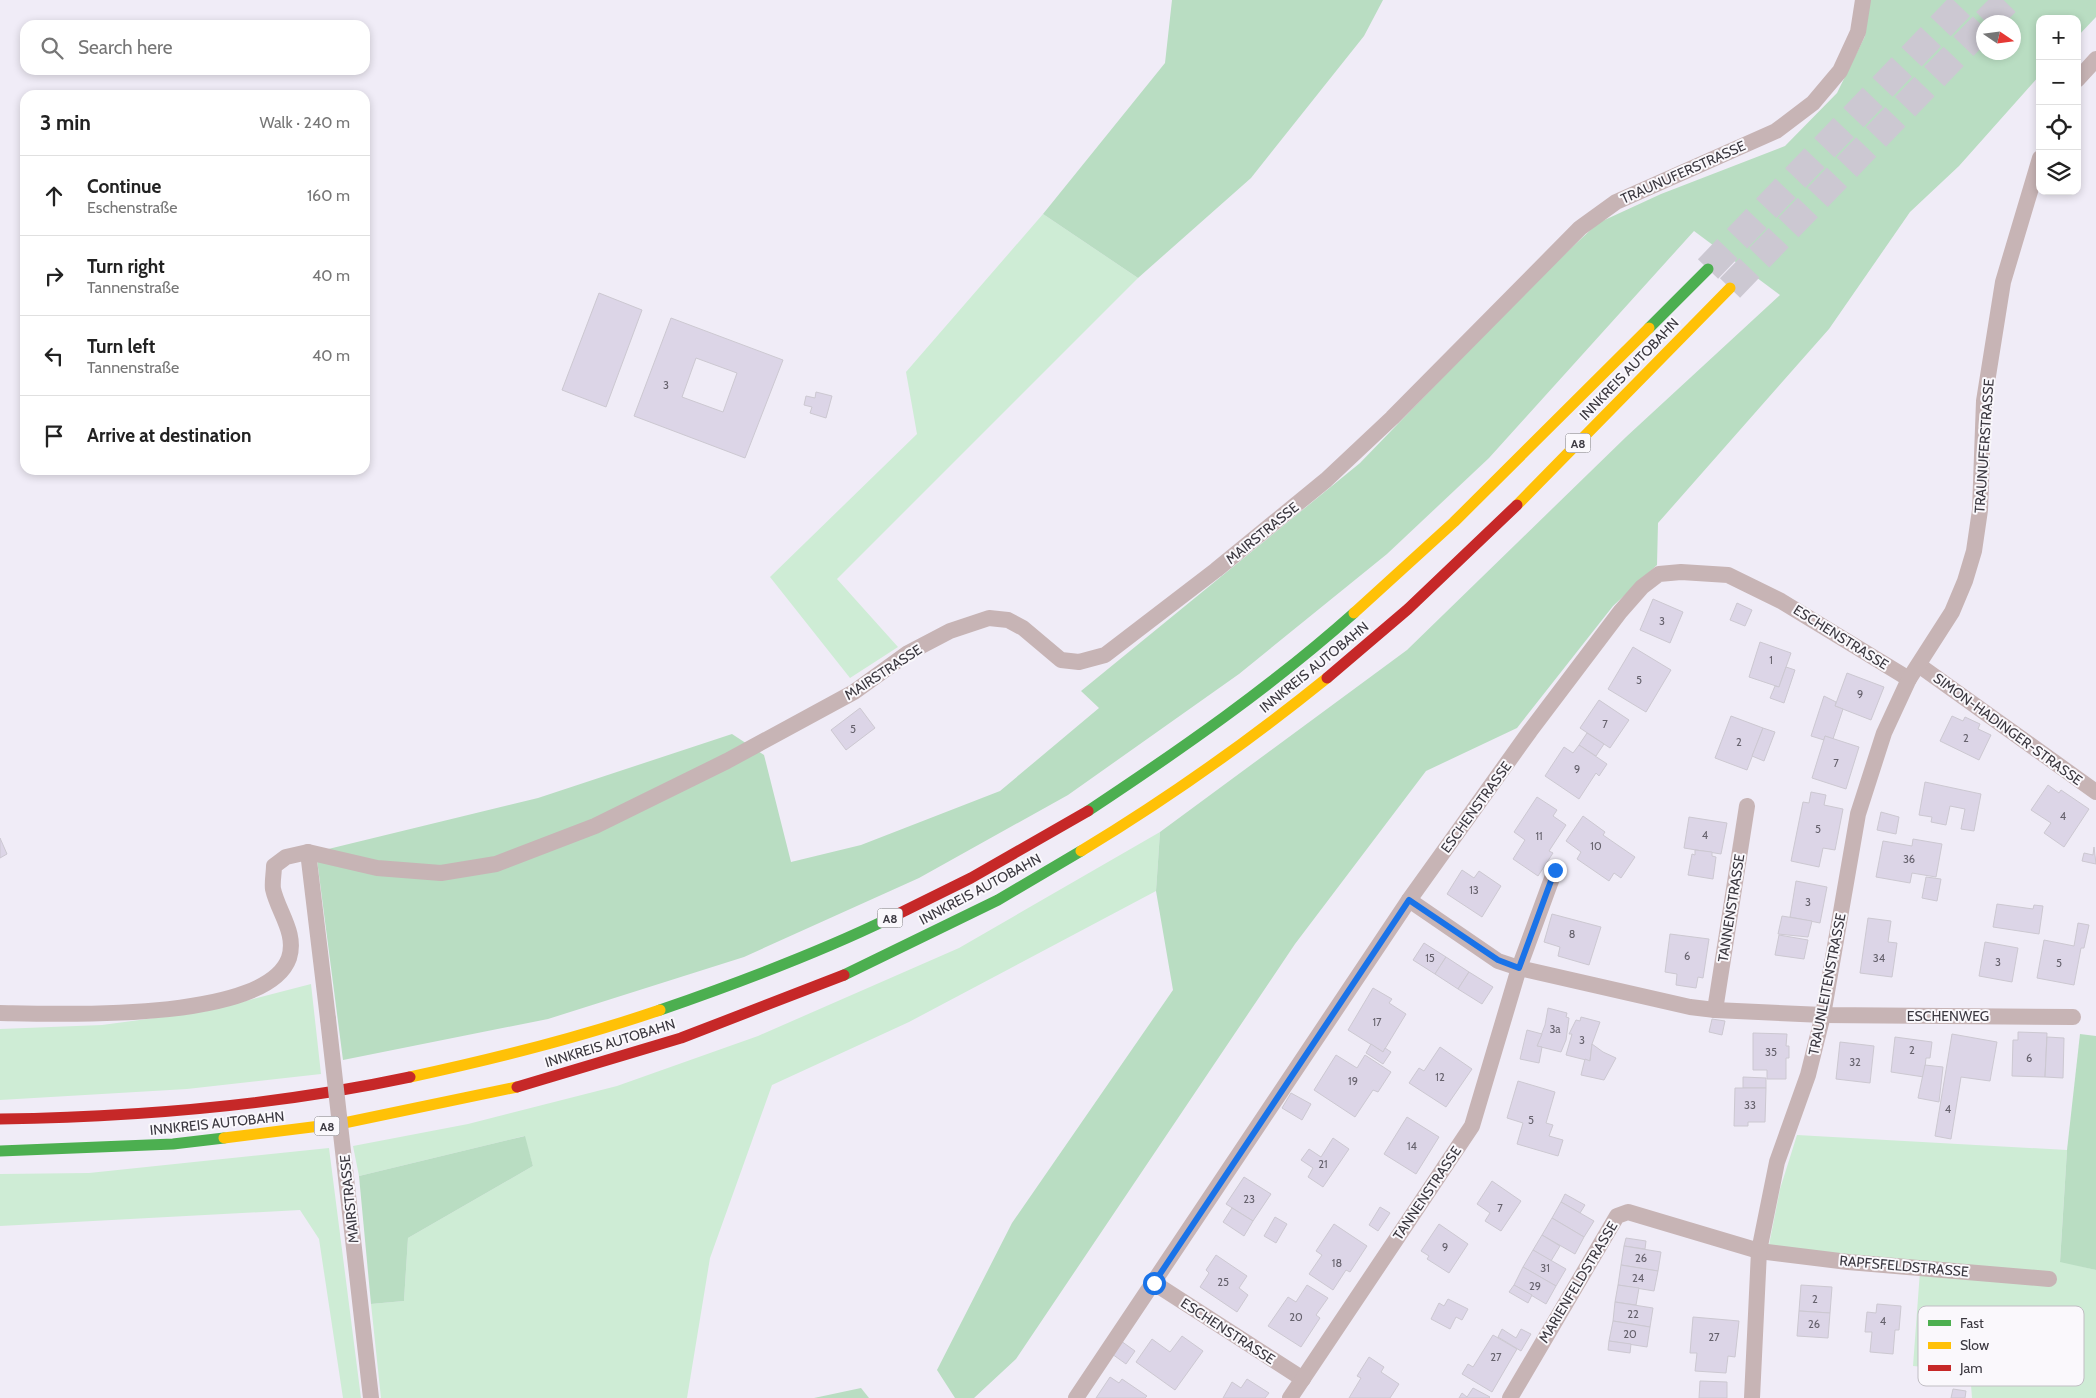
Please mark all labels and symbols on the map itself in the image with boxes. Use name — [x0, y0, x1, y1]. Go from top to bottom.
north arrow — [1976, 15, 2021, 60]
street label: TRAUNUFERSTRASSE — [1618, 136, 1748, 208]
street label: INNKREIS AUTOBAHN — [1575, 314, 1683, 424]
house number: 3 — [663, 378, 669, 392]
street label: TRAUNUFERSTRASSE — [1970, 378, 1998, 514]
road number: A8 — [1566, 433, 1590, 452]
street label: MAIRSTRASSE — [1222, 498, 1302, 568]
street label: ESCHENSTRASSE — [1790, 601, 1892, 674]
house number: 3 — [1659, 614, 1665, 628]
street label: INNKREIS AUTOBAHN — [1256, 617, 1372, 717]
street label: MAIRSTRASSE — [841, 640, 925, 704]
house number: 1 — [1769, 653, 1773, 667]
street label: SIMON-HADINGER-STRASSE — [1930, 669, 2086, 789]
house number: 5 — [1636, 673, 1642, 687]
house number: 9 — [1857, 687, 1863, 701]
house number: 7 — [1602, 717, 1608, 731]
house number: 5 — [850, 722, 856, 736]
house number: 2 — [1963, 731, 1969, 745]
house number: 2 — [1736, 735, 1742, 749]
house number: 7 — [1833, 756, 1839, 770]
street label: ESCHENSTRASSE — [1437, 757, 1515, 856]
house number: 9 — [1574, 762, 1580, 776]
house number: 4 — [2060, 809, 2067, 823]
house number: 5 — [1815, 822, 1821, 836]
house number: 4 — [1702, 828, 1709, 842]
house number: 11 — [1535, 829, 1543, 843]
house number: 10 — [1590, 839, 1602, 853]
street label: INNKREIS AUTOBAHN — [916, 849, 1044, 929]
street label: TANNENSTRASSE — [1714, 852, 1748, 963]
house number: 36 — [1903, 852, 1915, 866]
route end — [1544, 859, 1567, 882]
house number: 13 — [1469, 883, 1479, 897]
house number: 3 — [1805, 895, 1811, 909]
road number: A8 — [878, 908, 902, 928]
street label: TRAUNLEITENSTRASSE — [1804, 911, 1850, 1057]
house number: 8 — [1569, 927, 1575, 941]
house number: 6 — [1684, 949, 1690, 963]
house number: 15 — [1425, 951, 1435, 965]
house number: 34 — [1873, 951, 1886, 965]
house number: 3 — [1995, 955, 2001, 969]
house number: 5 — [2056, 956, 2062, 970]
street label: ESCHENWEG — [1907, 1007, 1989, 1025]
street label: INNKREIS AUTOBAHN — [543, 1015, 677, 1071]
house number: 17 — [1372, 1015, 1382, 1029]
house number: 3a — [1549, 1022, 1561, 1036]
house number: 3 — [1579, 1033, 1585, 1047]
house number: 2 — [1909, 1043, 1915, 1057]
house number: 35 — [1765, 1045, 1777, 1059]
house number: 6 — [2026, 1051, 2032, 1065]
house number: 32 — [1849, 1055, 1861, 1069]
house number: 12 — [1435, 1070, 1445, 1084]
house number: 19 — [1348, 1074, 1358, 1088]
house number: 33 — [1744, 1098, 1756, 1112]
house number: 4 — [1945, 1102, 1952, 1116]
street label: INNKREIS AUTOBAHN — [149, 1107, 285, 1139]
house number: 5 — [1528, 1113, 1534, 1127]
road number: A8 — [314, 1116, 340, 1136]
house number: 14 — [1407, 1139, 1418, 1153]
street label: TANNENSTRASSE — [1389, 1142, 1465, 1243]
street label: MAIRSTRASSE — [335, 1154, 363, 1244]
house number: 21 — [1318, 1157, 1328, 1171]
house number: 23 — [1243, 1192, 1255, 1206]
house number: 7 — [1497, 1201, 1503, 1215]
street label: MARIENFELDSTRASSE — [1535, 1218, 1622, 1346]
house number: 9 — [1442, 1240, 1448, 1254]
house number: 26 — [1635, 1251, 1647, 1265]
street label: RAPFSFELDSTRASSE — [1839, 1251, 1970, 1281]
house number: 18 — [1332, 1256, 1342, 1270]
house number: 31 — [1540, 1261, 1550, 1275]
house number: 24 — [1632, 1271, 1645, 1285]
route start — [1143, 1272, 1166, 1295]
house number: 25 — [1217, 1275, 1229, 1289]
house number: 29 — [1529, 1279, 1541, 1293]
house number: 2 — [1812, 1292, 1818, 1306]
street label: ESCHENSTRASSE — [1177, 1294, 1279, 1368]
legend — [1918, 1306, 2084, 1386]
house number: 22 — [1627, 1307, 1639, 1321]
house number: 20 — [1289, 1310, 1303, 1324]
house number: 4 — [1880, 1314, 1887, 1328]
text: Fast — [1960, 1314, 1984, 1332]
house number: 26 — [1808, 1317, 1820, 1331]
house number: 20 — [1623, 1327, 1637, 1341]
house number: 27 — [1708, 1330, 1720, 1344]
text: Slow — [1960, 1336, 1989, 1354]
house number: 27 — [1490, 1350, 1502, 1364]
text: Jam — [1959, 1359, 1982, 1377]

